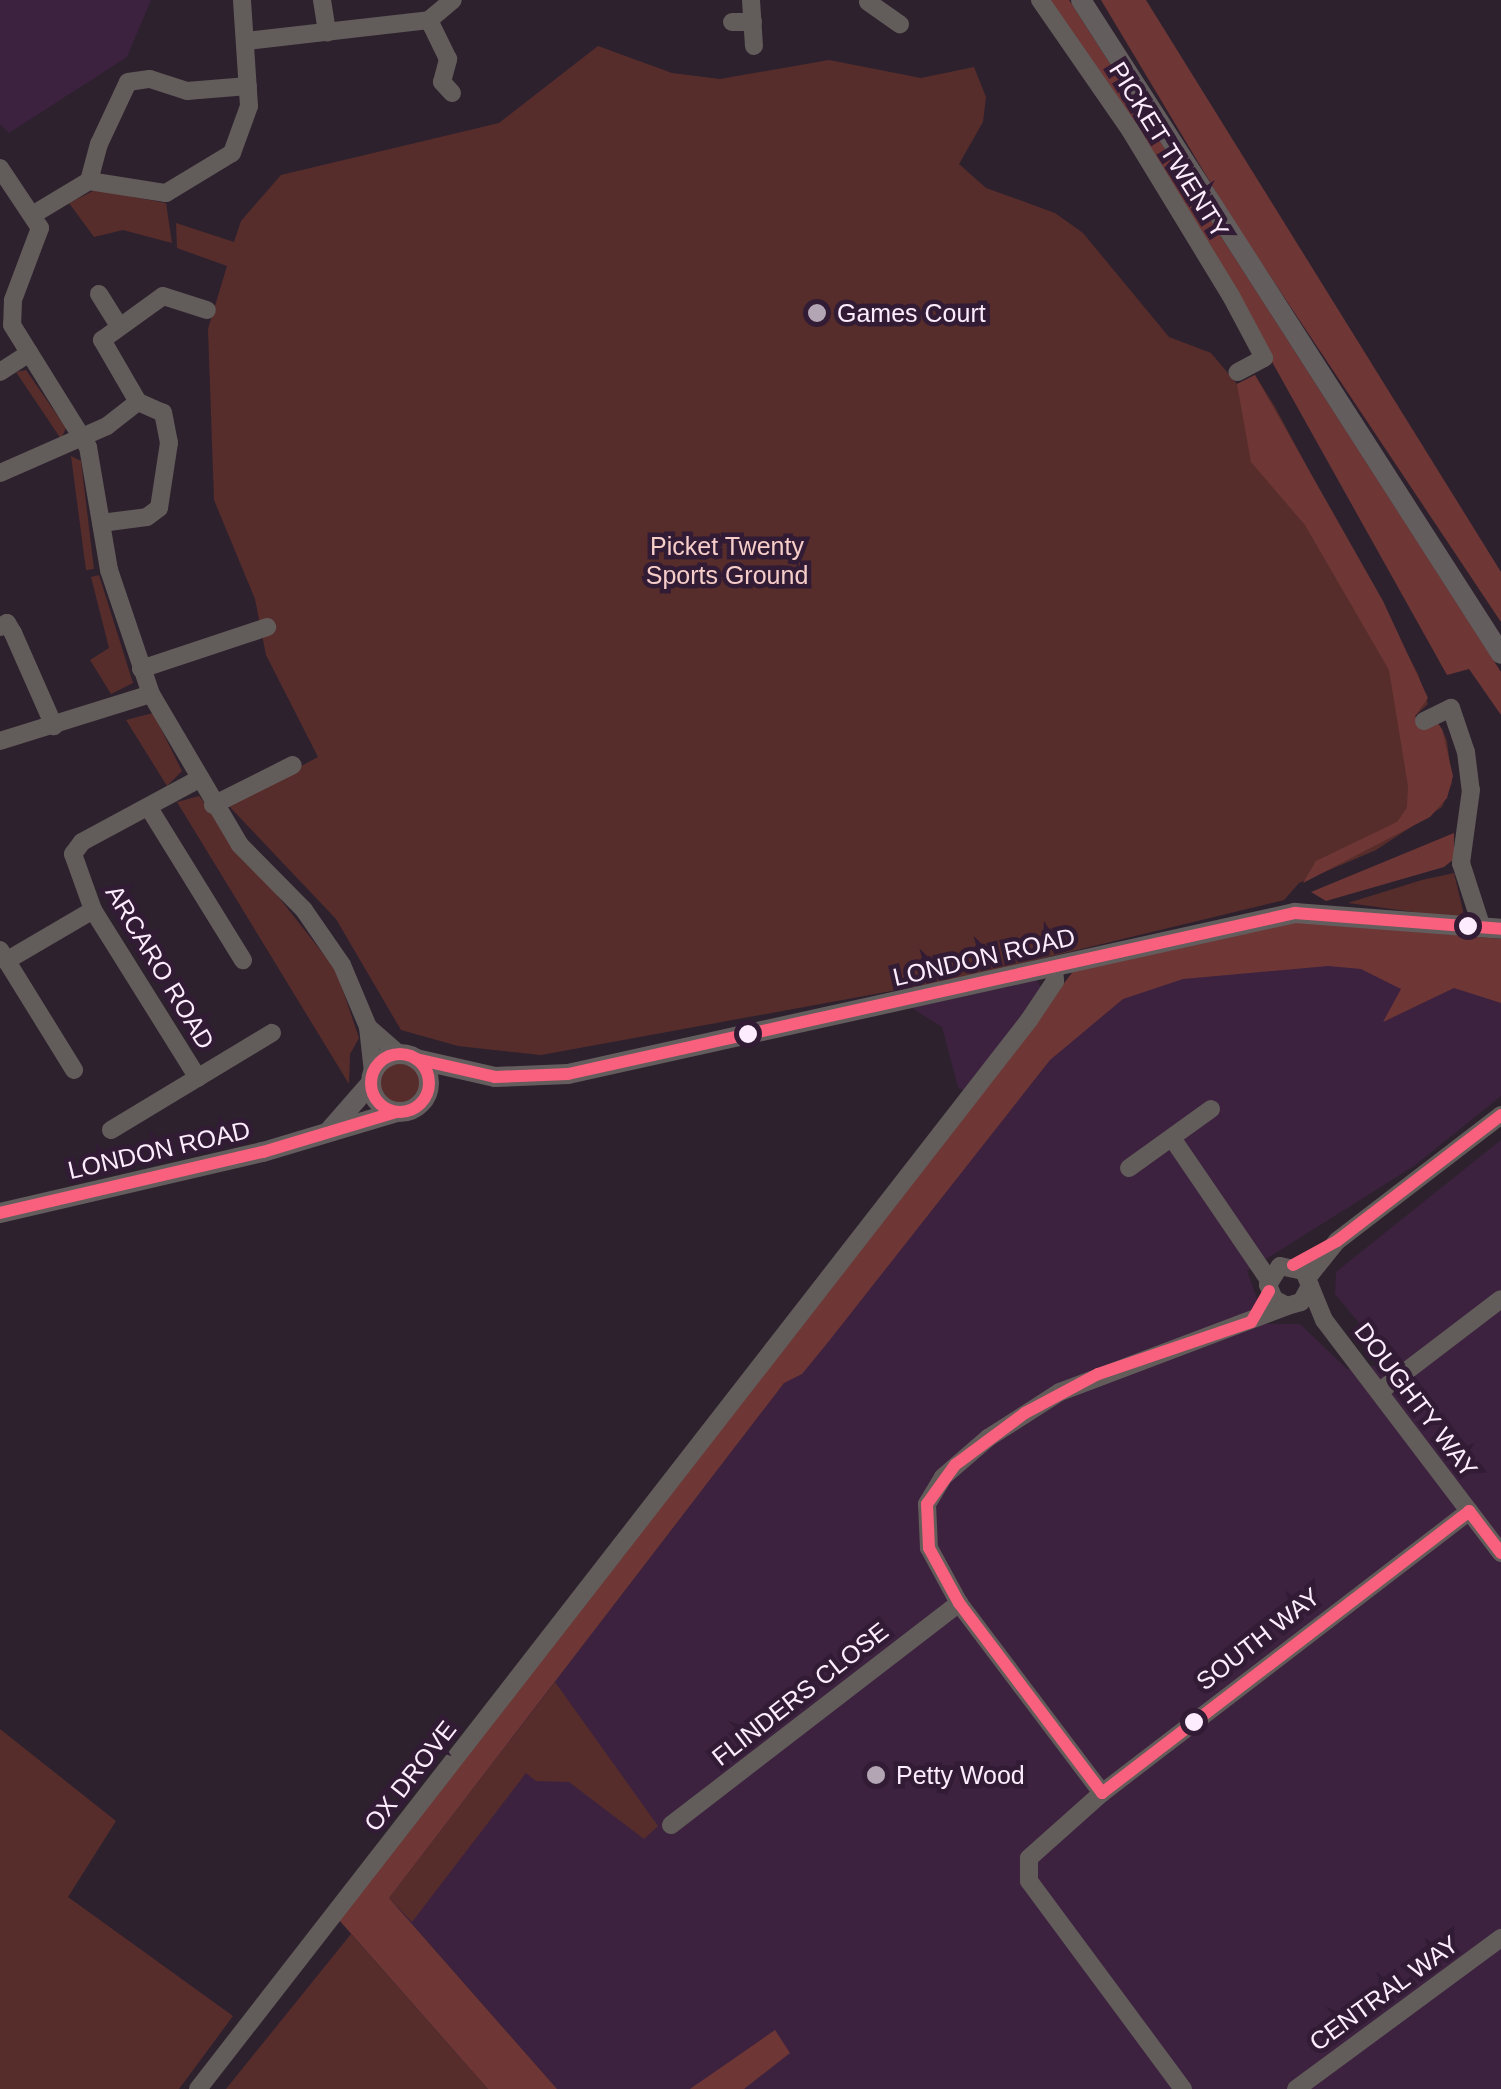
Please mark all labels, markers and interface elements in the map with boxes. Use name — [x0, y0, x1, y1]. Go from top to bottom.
street label: PICKET TWENTY — [1103, 56, 1235, 244]
place label: Games Court — [837, 298, 986, 328]
marker: Games Court — [806, 302, 828, 324]
park label: Picket Twenty Sports Ground — [646, 532, 808, 591]
street label: ARCARO ROAD — [99, 880, 221, 1054]
unlabelled marker — [1458, 916, 1478, 936]
street label: LONDON ROAD — [890, 921, 1078, 993]
unlabelled marker — [738, 1024, 758, 1044]
street label: LONDON ROAD — [65, 1114, 253, 1186]
street label: DOUGHTY WAY — [1348, 1317, 1484, 1483]
street label: SOUTH WAY — [1190, 1581, 1326, 1697]
street label: FLINDERS CLOSE — [706, 1616, 894, 1772]
unlabelled marker — [1184, 1712, 1204, 1732]
street label: OX DROVE — [358, 1715, 462, 1837]
place label: Petty Wood — [896, 1760, 1025, 1790]
marker: Petty Wood — [865, 1764, 887, 1786]
street label: CENTRAL WAY — [1303, 1929, 1465, 2057]

